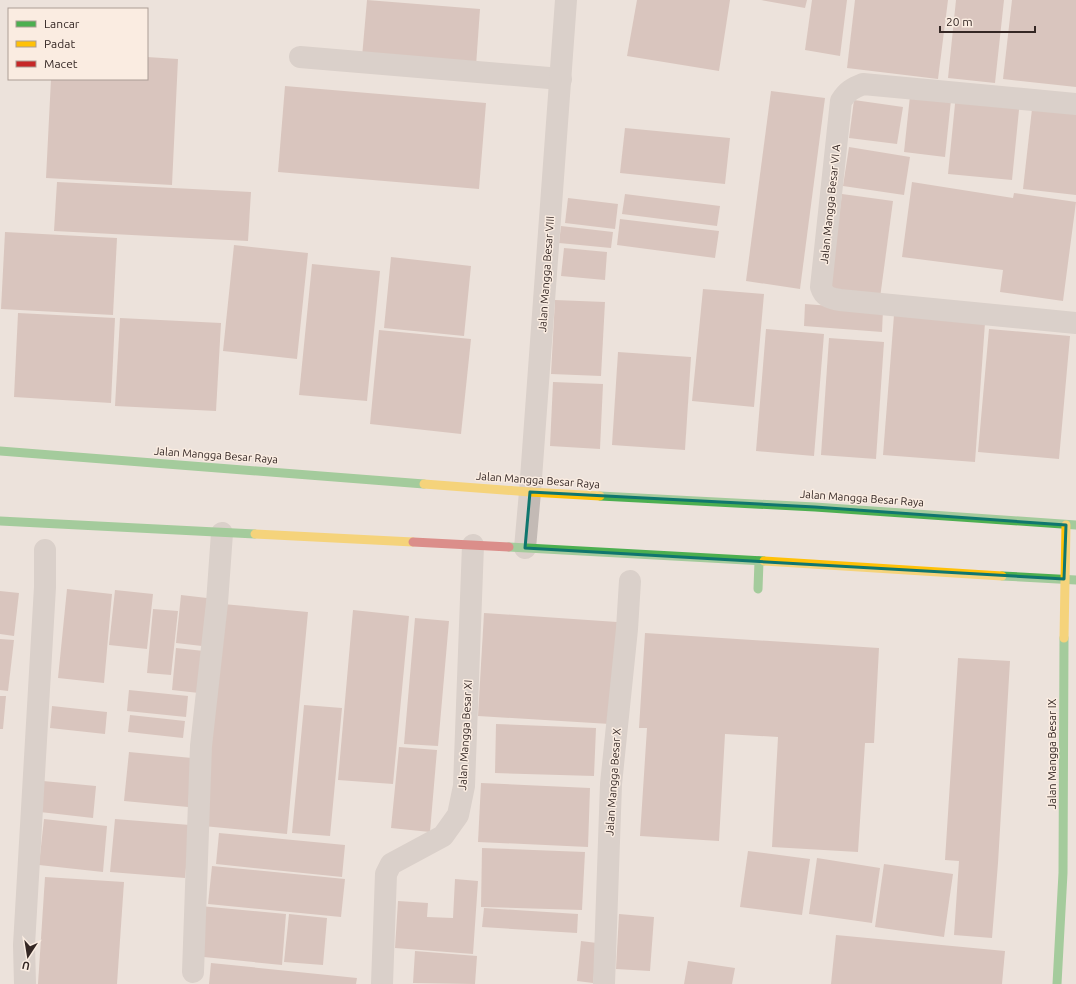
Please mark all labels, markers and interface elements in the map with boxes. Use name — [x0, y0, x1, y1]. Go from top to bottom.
legend — [8, 8, 148, 80]
scale bar — [940, 8, 1035, 34]
text: 20 m — [946, 15, 973, 28]
text: Lancar — [44, 17, 80, 30]
text: Padat — [44, 37, 75, 50]
text: Macet — [44, 57, 78, 70]
street label: Jalan Mangga Besar VI A — [818, 143, 842, 264]
street label: Jalan Mangga Besar VIII — [536, 216, 556, 332]
street label: Jalan Mangga Besar Raya — [154, 445, 278, 465]
street label: Jalan Mangga Besar Raya — [476, 470, 600, 490]
street label: Jalan Mangga Besar Raya — [800, 488, 924, 508]
street label: Jalan Mangga Besar XI — [456, 680, 474, 790]
street label: Jalan Mangga Besar IX — [1046, 699, 1058, 809]
street label: Jalan Mangga Besar X — [603, 728, 623, 836]
north arrow — [8, 936, 48, 976]
text: U — [21, 959, 31, 972]

